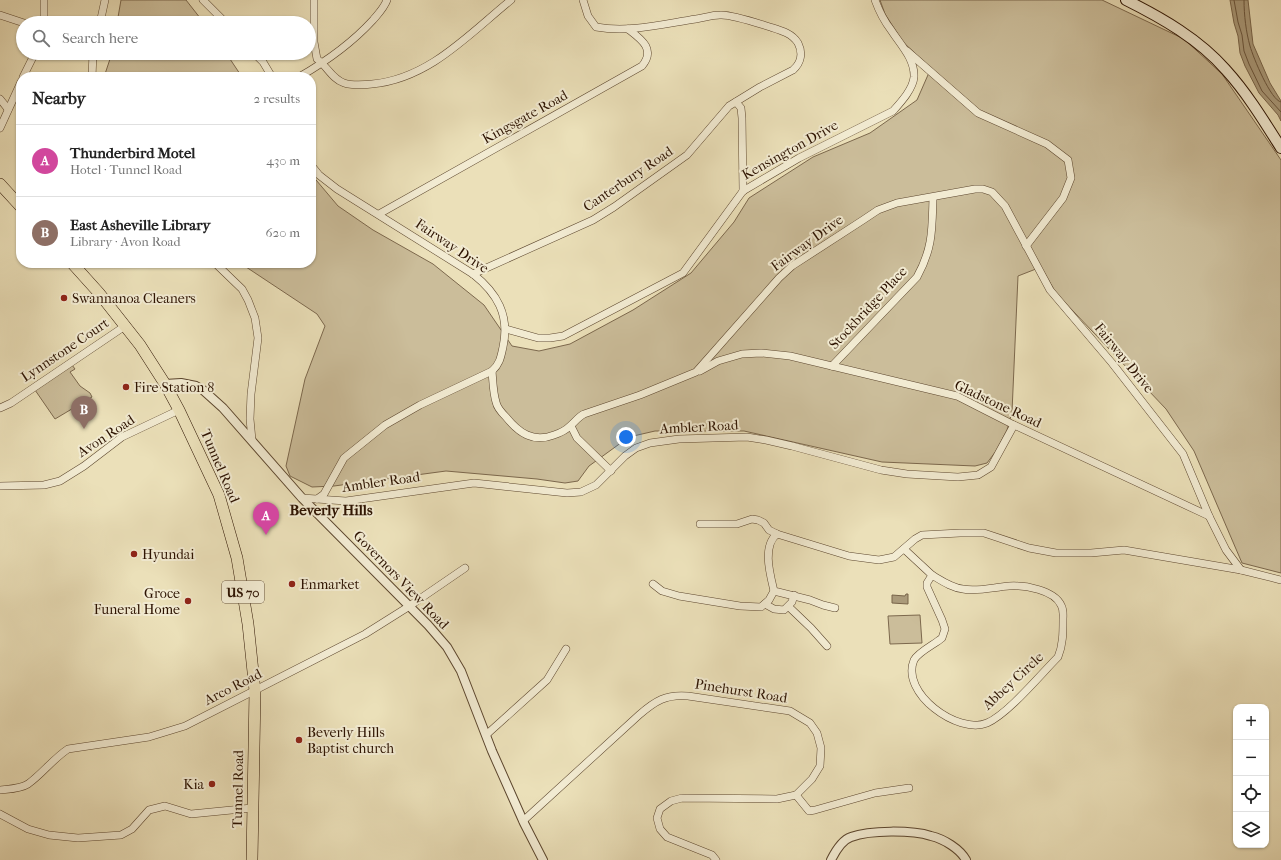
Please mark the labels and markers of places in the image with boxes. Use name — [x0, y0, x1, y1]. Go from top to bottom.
place label: Swannanoa Cleaners — [72, 290, 196, 307]
marker: Swannanoa Cleaners — [59, 293, 69, 303]
place label: Fire Station 8 — [134, 379, 214, 396]
marker: Fire Station 8 — [121, 382, 131, 392]
pin: B — [71, 396, 97, 429]
pin: A — [253, 502, 279, 535]
place label: Hyundai — [142, 546, 194, 563]
marker: Hyundai — [129, 549, 139, 559]
place label: Enmarket — [300, 576, 360, 593]
marker: Enmarket — [287, 579, 297, 589]
place label: Groce Funeral Home — [94, 585, 180, 618]
marker: Groce Funeral Home — [183, 596, 193, 606]
place label: Beverly Hills Baptist church — [307, 724, 394, 757]
marker: Beverly Hills Baptist church — [294, 735, 304, 745]
place label: Kia — [183, 776, 205, 793]
marker: Kia — [207, 779, 217, 789]

